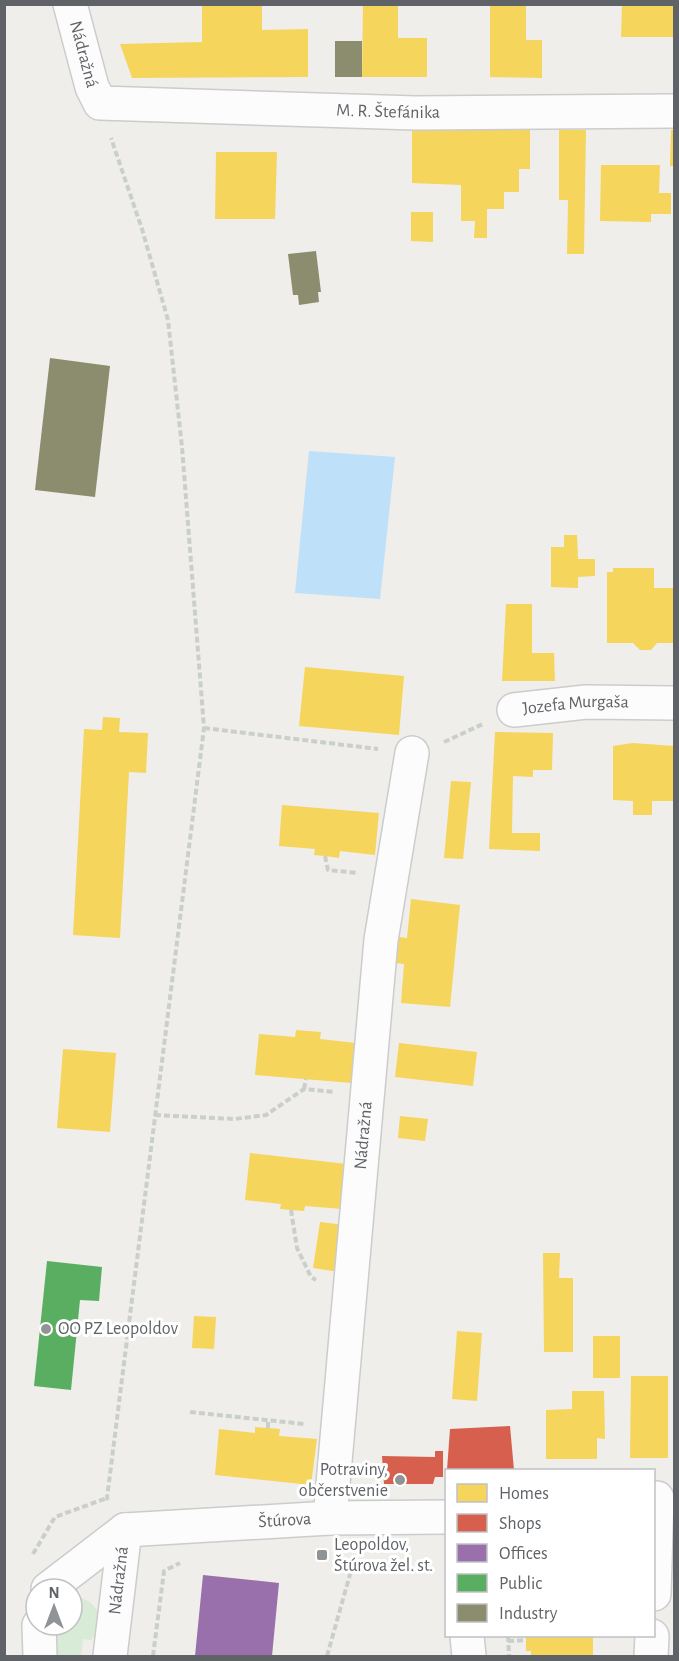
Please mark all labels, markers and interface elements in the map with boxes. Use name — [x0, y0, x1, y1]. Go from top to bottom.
street label: Nádražná — [66, 19, 101, 90]
street label: M. R. Štefánika — [336, 100, 440, 122]
street label: Jozefa Murgaša — [522, 693, 629, 718]
street label: Nádražná — [352, 1101, 376, 1170]
place label: OO PZ Leopoldov — [58, 1320, 178, 1338]
marker: OO PZ Leopoldov — [39, 1322, 53, 1336]
place label: Potraviny, občerstvenie — [299, 1461, 388, 1500]
legend — [445, 1469, 655, 1637]
marker: Potraviny, občerstvenie — [393, 1473, 407, 1487]
text: Homes — [499, 1485, 549, 1503]
street label: Štúrova — [257, 1510, 312, 1531]
text: Shops — [499, 1515, 541, 1533]
place label: Leopoldov, Štúrova žel. st. — [334, 1536, 433, 1575]
street label: Nádražná — [106, 1545, 132, 1616]
text: Offices — [499, 1545, 548, 1563]
marker: Leopoldov, Štúrova žel. st. — [315, 1548, 329, 1562]
text: Public — [499, 1575, 542, 1593]
north arrow — [24, 1577, 84, 1637]
text: N — [48, 1585, 60, 1601]
text: Industry — [499, 1605, 558, 1623]

